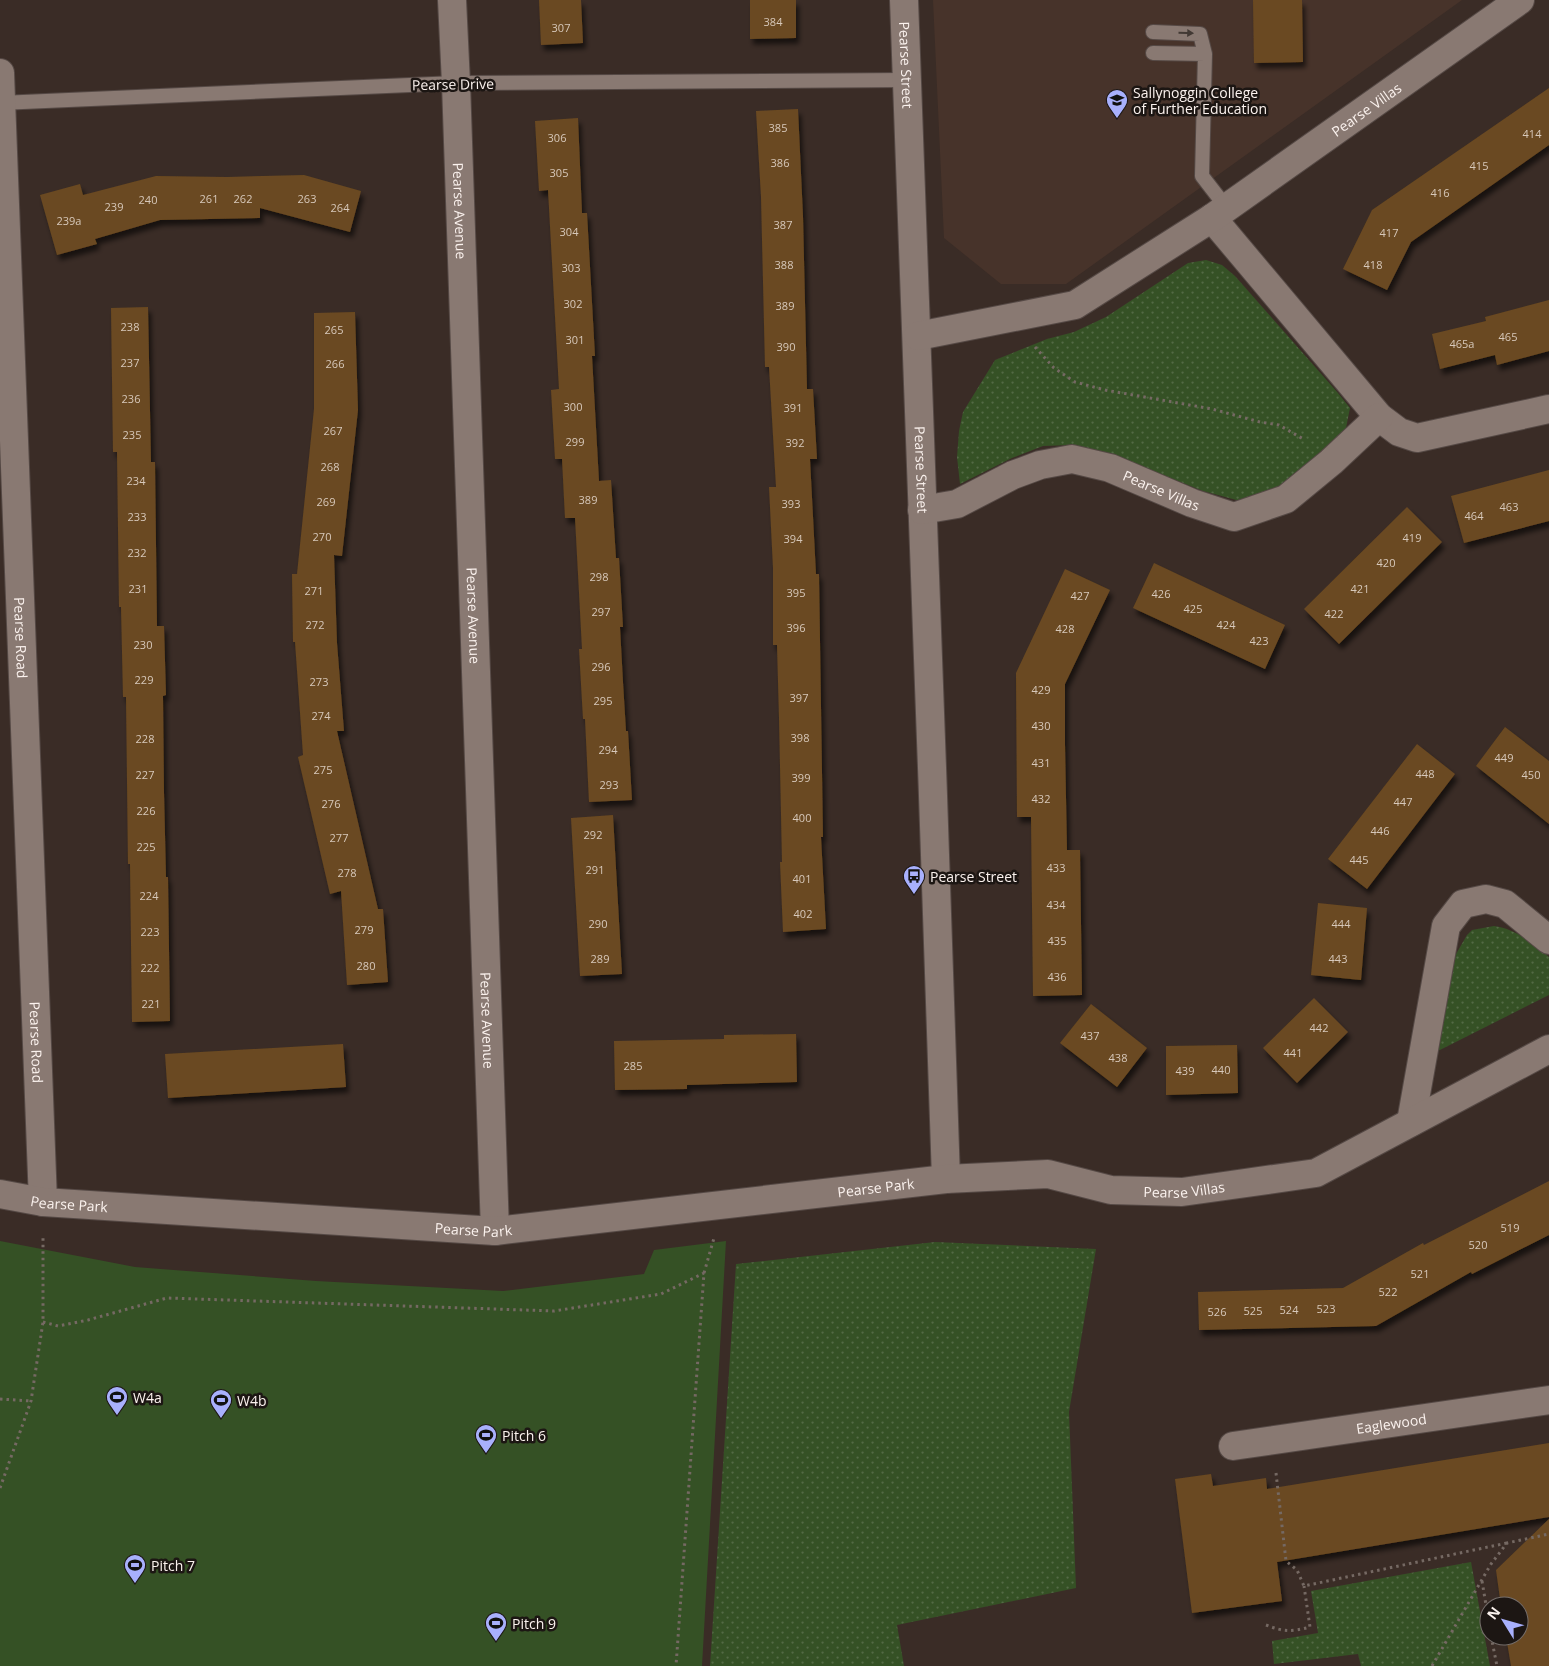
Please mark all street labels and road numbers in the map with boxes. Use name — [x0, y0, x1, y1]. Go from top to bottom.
street label: Pearse Street — [895, 21, 918, 109]
street label: Pearse Drive — [412, 74, 494, 94]
street label: Pearse Villas — [1327, 78, 1405, 140]
street label: Pearse Avenue — [449, 162, 471, 260]
street label: Pearse Street — [911, 426, 933, 514]
street label: Pearse Villas — [1120, 465, 1203, 515]
street label: Pearse Avenue — [463, 567, 485, 664]
street label: Pearse Road — [10, 597, 33, 679]
street label: Pearse Avenue — [477, 972, 499, 1069]
street label: Pearse Road — [26, 1001, 48, 1083]
street label: Pearse Park — [836, 1173, 916, 1201]
street label: Pearse Villas — [1143, 1177, 1226, 1202]
street label: Pearse Park — [29, 1190, 109, 1216]
street label: Pearse Park — [434, 1218, 514, 1241]
street label: Eaglewood — [1355, 1408, 1428, 1437]

